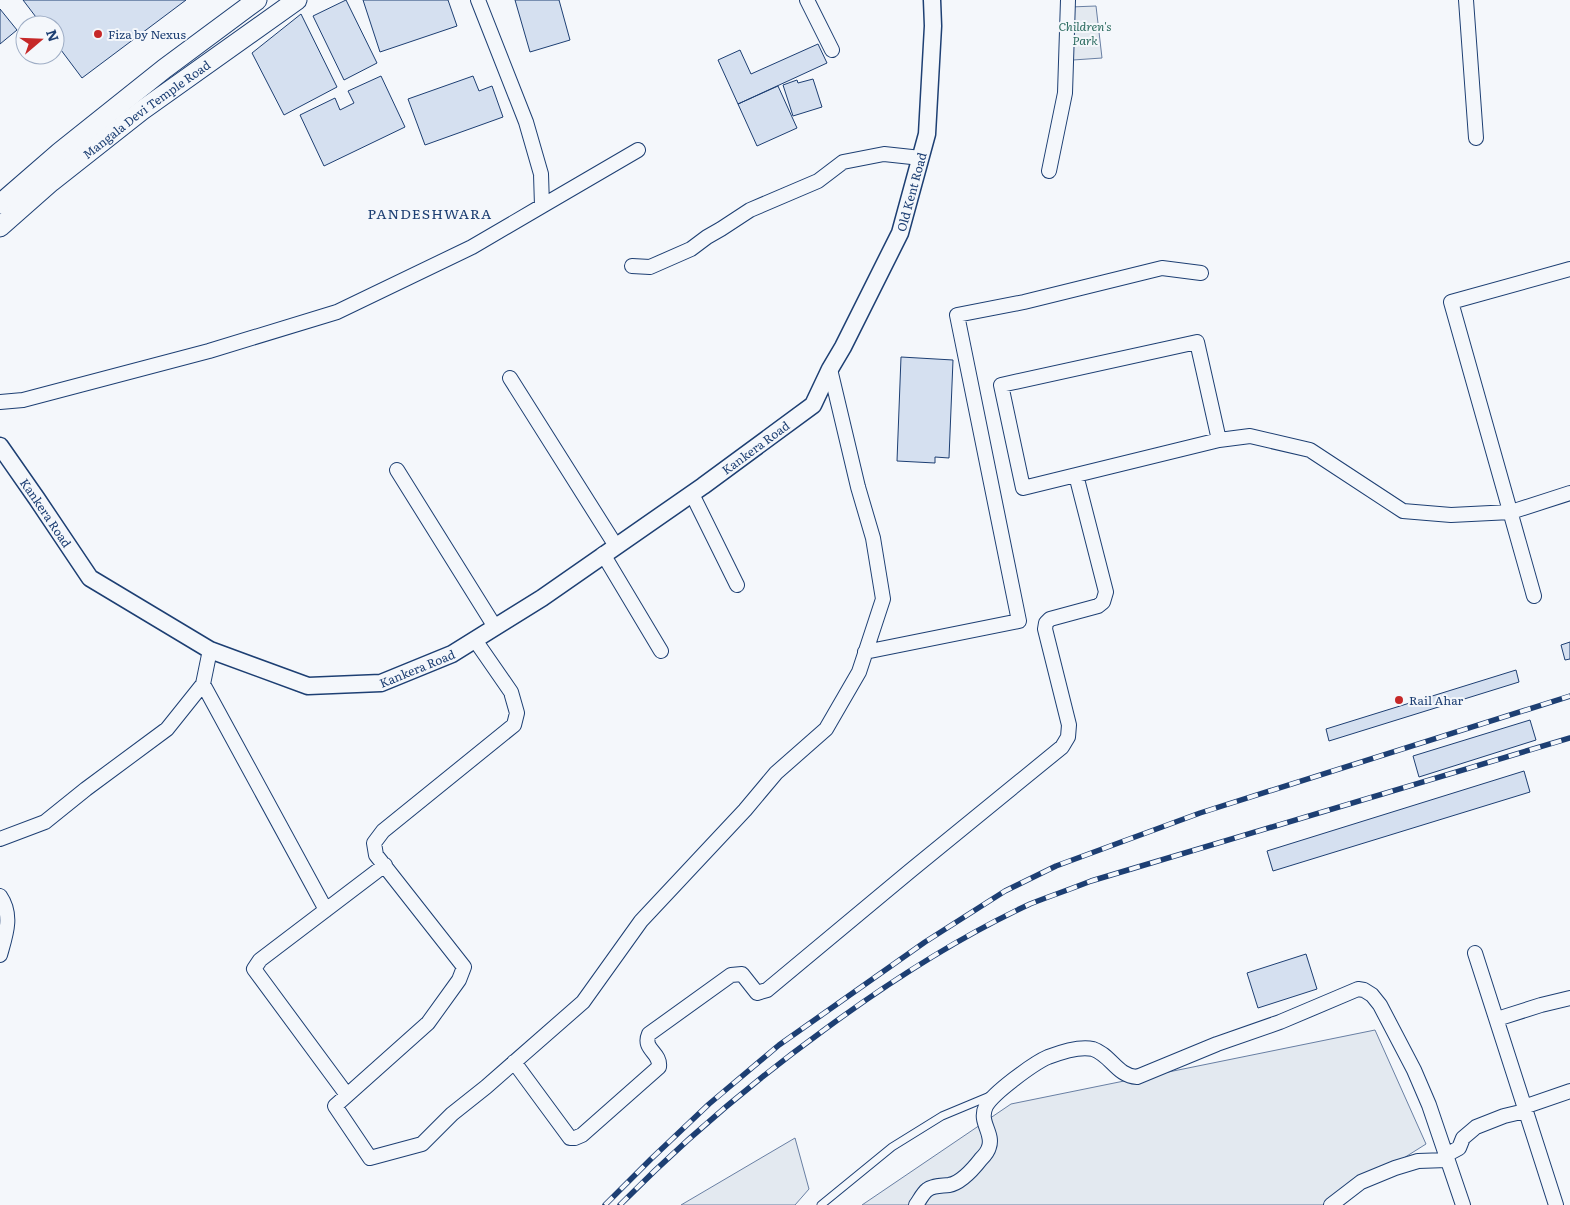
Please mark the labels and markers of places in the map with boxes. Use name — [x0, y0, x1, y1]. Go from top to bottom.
place label: Fiza by Nexus — [108, 25, 186, 43]
marker: Fiza by Nexus — [92, 28, 104, 40]
place label: Rail Ahar — [1409, 691, 1464, 709]
marker: Rail Ahar — [1393, 694, 1405, 706]

